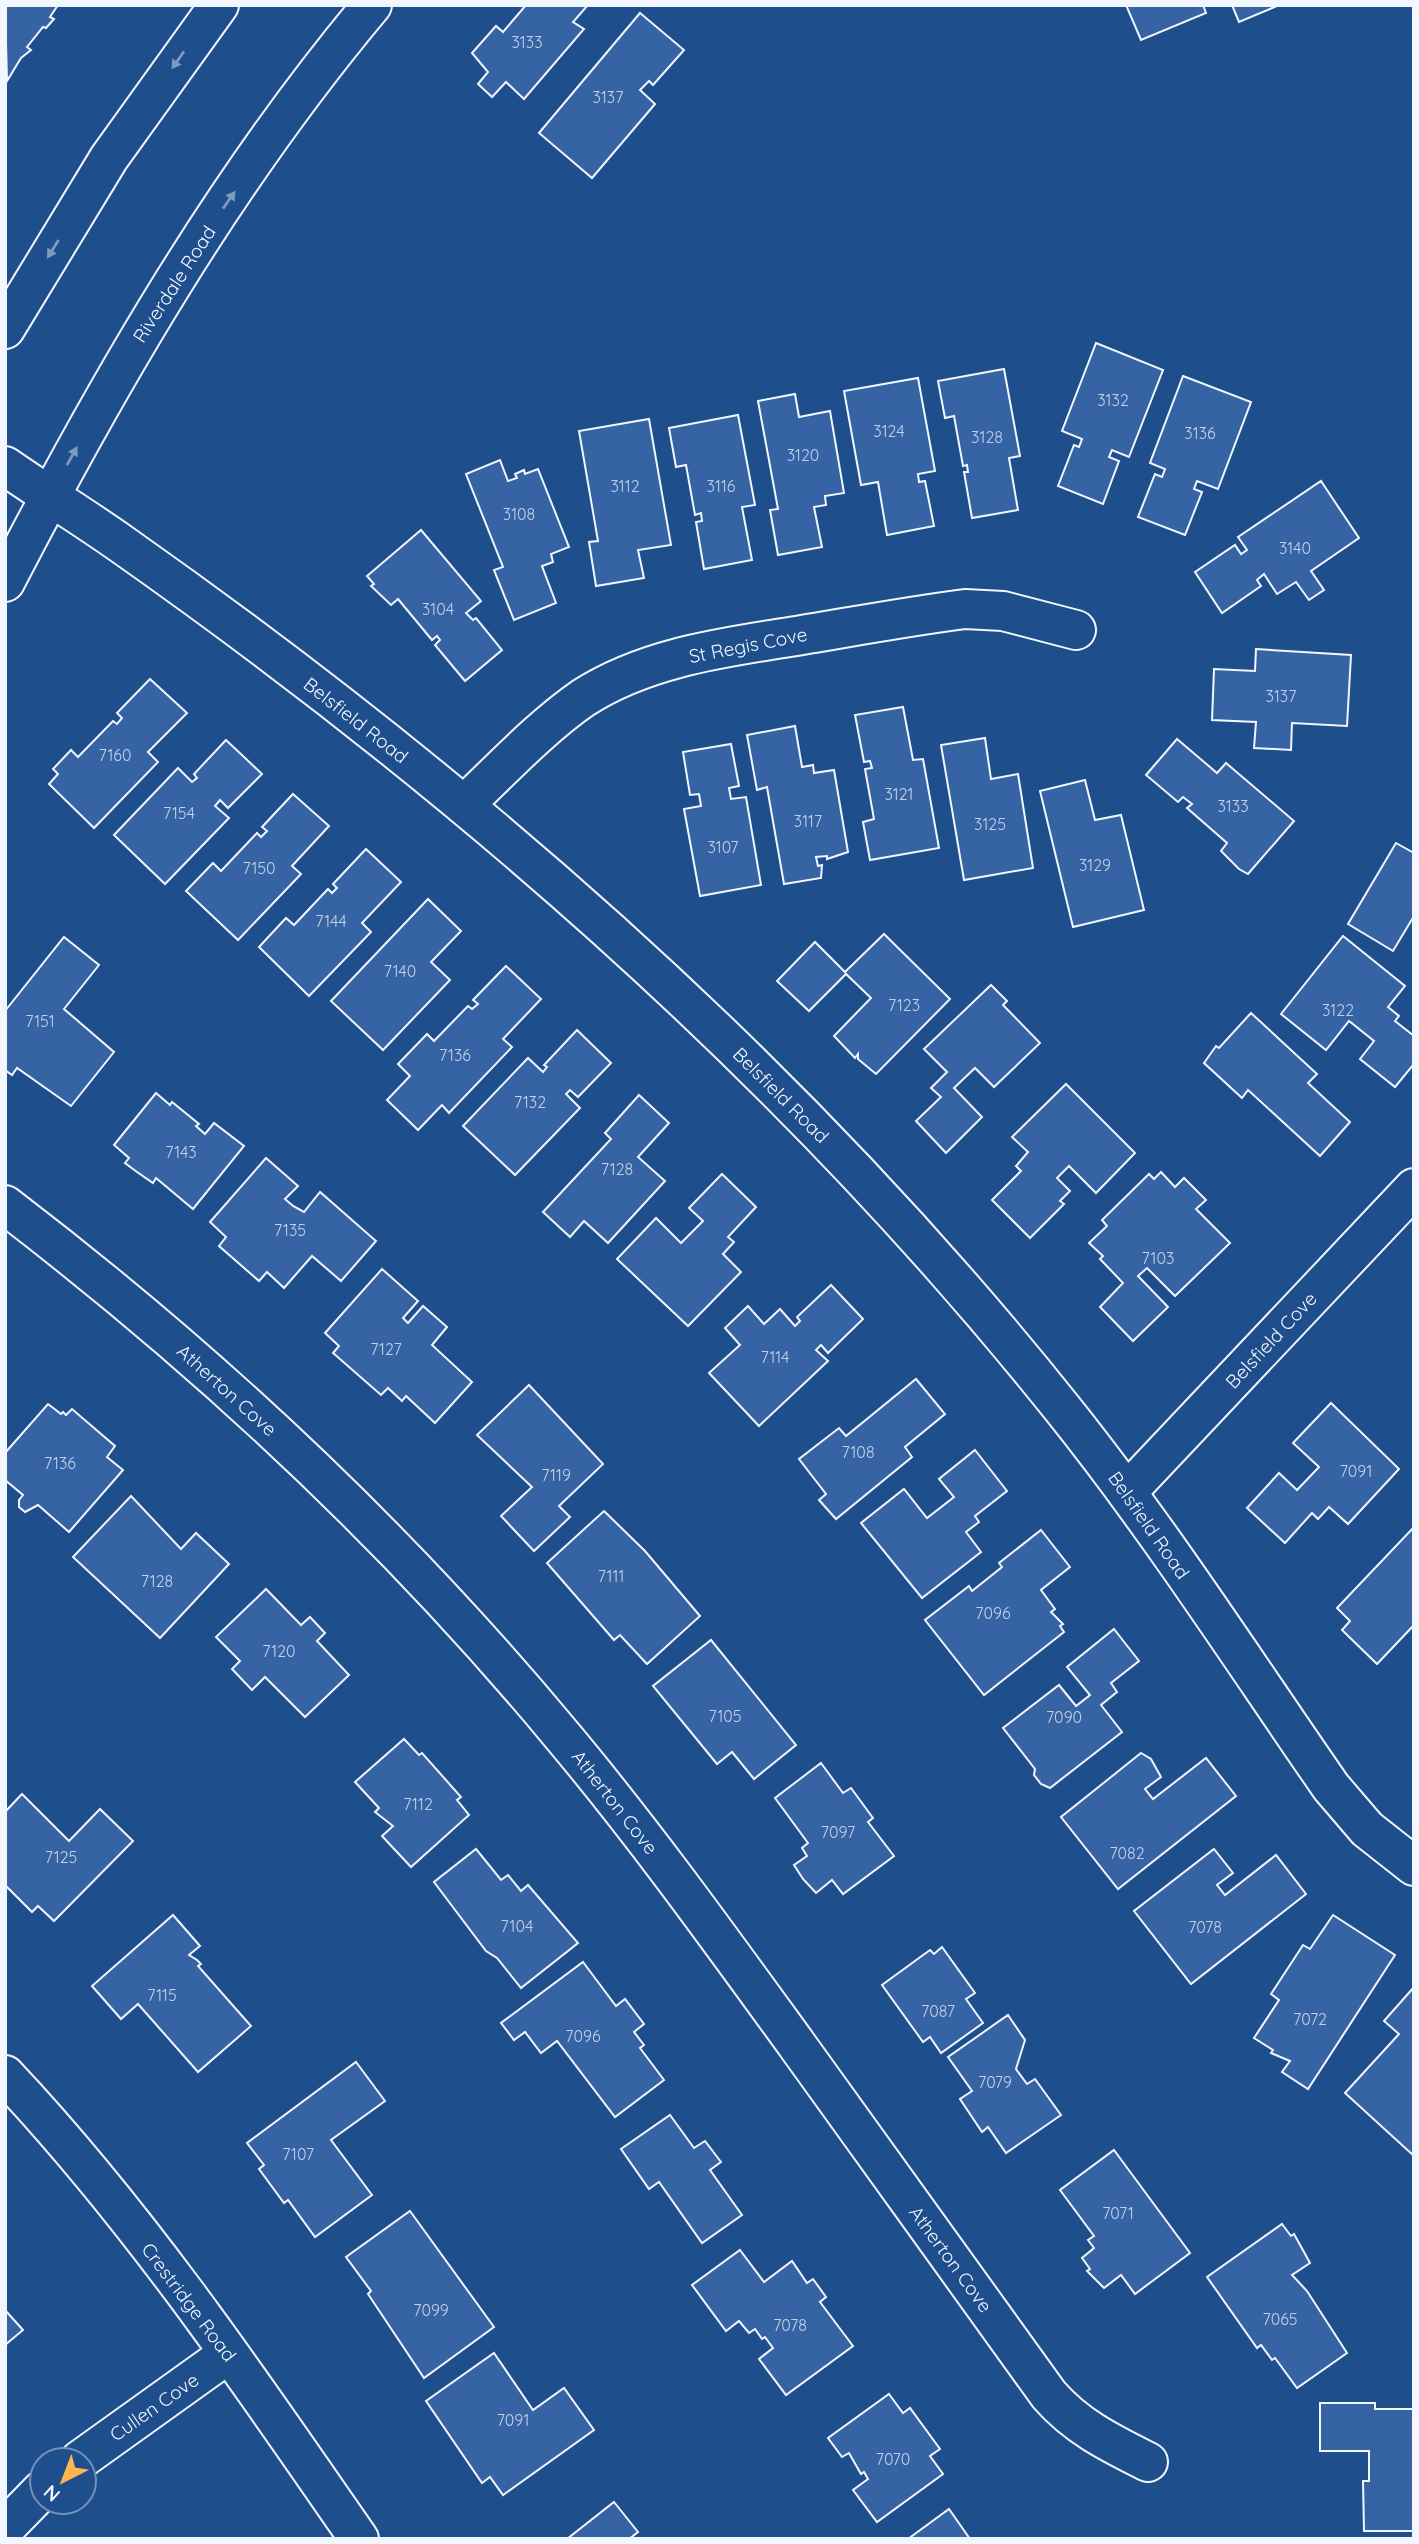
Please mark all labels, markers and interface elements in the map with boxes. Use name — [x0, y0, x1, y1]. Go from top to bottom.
house number: 3133 — [511, 32, 543, 52]
one-way arrow — [171, 51, 185, 69]
house number: 3137 — [593, 87, 623, 107]
one-way arrow — [222, 191, 236, 209]
street label: Riverdale Road — [127, 221, 221, 347]
one-way arrow — [46, 240, 59, 259]
house number: 3132 — [1097, 390, 1129, 410]
house number: 3124 — [873, 421, 905, 441]
house number: 3136 — [1184, 423, 1216, 443]
house number: 3128 — [971, 427, 1003, 447]
house number: 3120 — [787, 445, 819, 465]
one-way arrow — [66, 447, 78, 466]
house number: 3112 — [610, 476, 640, 496]
house number: 3116 — [707, 476, 736, 496]
house number: 3108 — [503, 504, 535, 524]
house number: 3140 — [1279, 538, 1311, 558]
house number: 3104 — [422, 599, 454, 619]
street label: St Regis Cove — [687, 622, 809, 668]
street label: Belsfield Road — [299, 672, 413, 768]
house number: 3137 — [1266, 686, 1296, 706]
house number: 7160 — [98, 745, 132, 765]
house number: 3121 — [884, 784, 914, 804]
house number: 3133 — [1217, 796, 1249, 816]
house number: 7154 — [163, 803, 195, 823]
house number: 3117 — [794, 811, 822, 831]
house number: 3125 — [974, 814, 1006, 834]
house number: 3107 — [707, 837, 739, 857]
house number: 3129 — [1079, 855, 1111, 875]
house number: 7150 — [242, 858, 276, 878]
house number: 7144 — [315, 911, 347, 931]
house number: 7140 — [384, 961, 416, 981]
house number: 7123 — [888, 995, 920, 1015]
house number: 3122 — [1322, 1000, 1354, 1020]
house number: 7151 — [25, 1011, 55, 1031]
street label: Belsfield Road — [728, 1042, 834, 1148]
house number: 7136 — [439, 1045, 471, 1065]
house number: 7132 — [514, 1092, 546, 1112]
house number: 7143 — [165, 1142, 197, 1162]
house number: 7128 — [601, 1159, 633, 1179]
house number: 7135 — [274, 1220, 306, 1240]
house number: 7103 — [1142, 1248, 1174, 1268]
street label: Belsfield Cove — [1220, 1287, 1322, 1393]
street label: Atherton Cove — [172, 1339, 282, 1441]
house number: 7127 — [370, 1339, 402, 1359]
house number: 7114 — [760, 1347, 790, 1367]
house number: 7108 — [841, 1442, 875, 1462]
house number: 7136 — [44, 1453, 76, 1473]
house number: 7091 — [1340, 1461, 1372, 1481]
house number: 7119 — [541, 1465, 571, 1485]
street label: Belsfield Road — [1103, 1467, 1195, 1583]
house number: 7111 — [598, 1566, 624, 1586]
house number: 7128 — [141, 1571, 173, 1591]
house number: 7096 — [975, 1603, 1011, 1623]
house number: 7120 — [262, 1641, 296, 1661]
house number: 7105 — [708, 1706, 742, 1726]
house number: 7090 — [1046, 1707, 1082, 1727]
street label: Atherton Cove — [567, 1745, 663, 1859]
house number: 7112 — [403, 1794, 433, 1814]
house number: 7097 — [821, 1822, 855, 1842]
house number: 7082 — [1109, 1843, 1145, 1863]
house number: 7125 — [45, 1847, 77, 1867]
house number: 7104 — [501, 1916, 533, 1936]
house number: 7078 — [1188, 1917, 1222, 1937]
house number: 7115 — [147, 1985, 177, 2005]
house number: 7087 — [921, 2001, 955, 2021]
house number: 7072 — [1293, 2009, 1327, 2029]
house number: 7096 — [565, 2026, 601, 2046]
house number: 7079 — [978, 2072, 1012, 2092]
house number: 7107 — [282, 2144, 314, 2164]
street label: Atherton Cove — [904, 2201, 998, 2317]
house number: 7071 — [1102, 2203, 1134, 2223]
street label: Crestridge Road — [136, 2238, 242, 2366]
house number: 7099 — [413, 2300, 449, 2320]
house number: 7065 — [1262, 2309, 1298, 2329]
house number: 7078 — [773, 2315, 807, 2335]
street label: Cullen Cove — [105, 2368, 203, 2446]
house number: 7091 — [497, 2410, 529, 2430]
north arrow — [28, 2446, 98, 2516]
house number: 7070 — [876, 2449, 910, 2469]
text: N — [38, 2480, 65, 2507]

